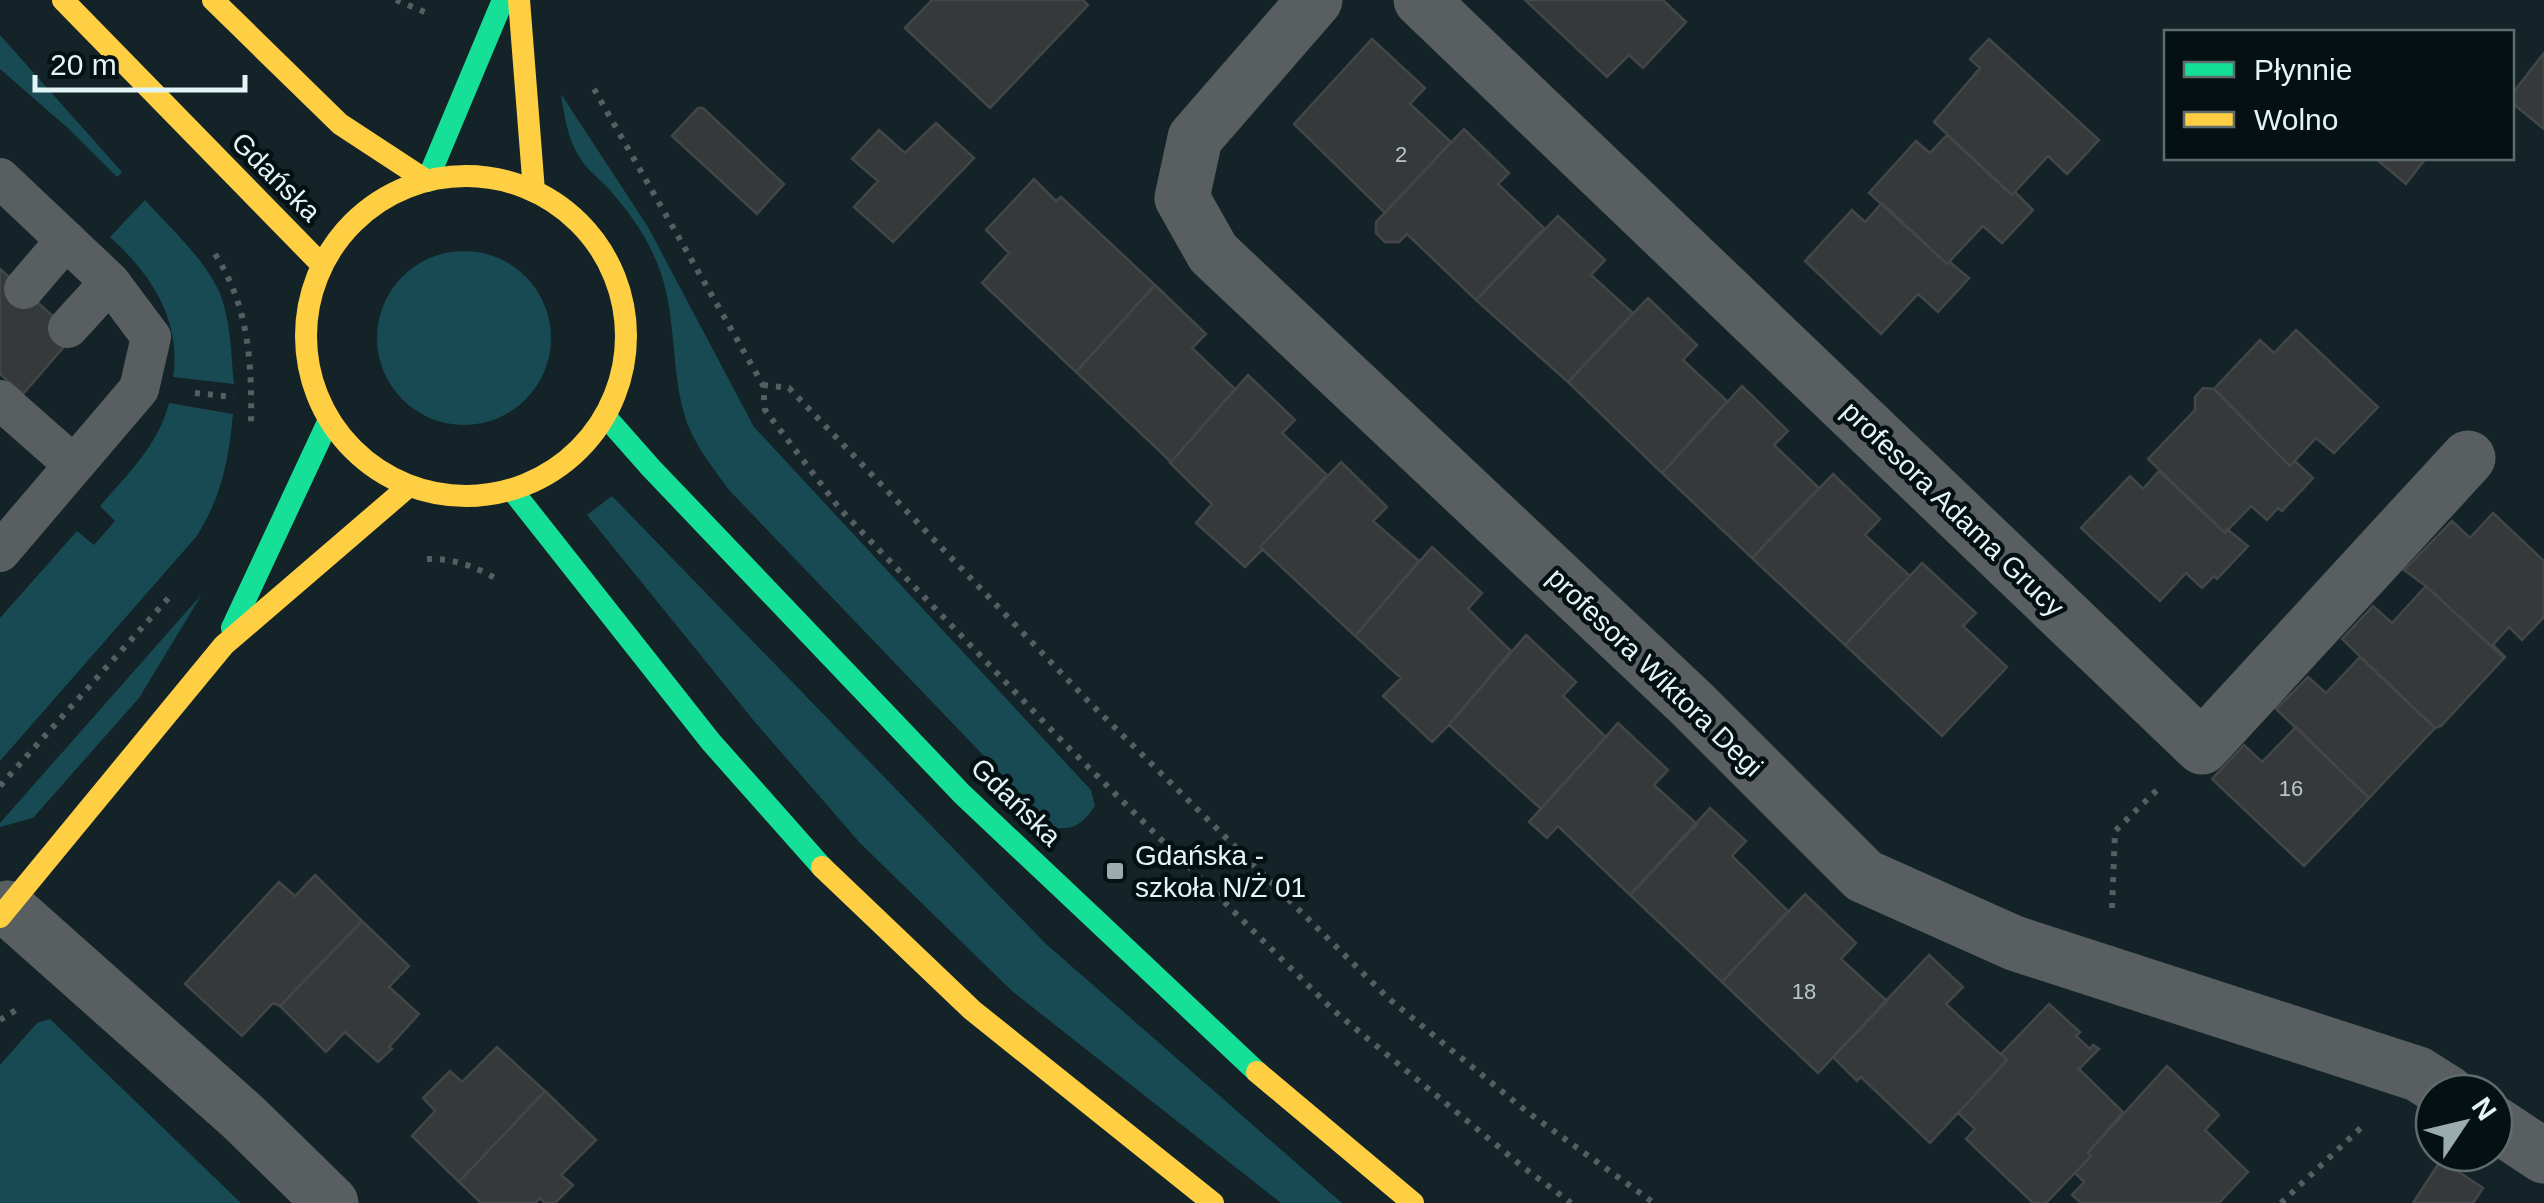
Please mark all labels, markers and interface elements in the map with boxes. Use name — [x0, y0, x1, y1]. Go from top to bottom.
scale bar — [35, 30, 245, 92]
legend — [2164, 30, 2514, 160]
text: 20 m — [50, 48, 117, 81]
text: Płynnie — [2254, 53, 2352, 86]
text: Wolno — [2254, 103, 2339, 136]
street label: Gdańska — [225, 126, 327, 228]
house number: 2 — [1395, 142, 1407, 167]
street label: profesora Adama Grucy — [1836, 395, 2070, 623]
street label: profesora Wiktora Degi — [1541, 561, 1769, 783]
street label: Gdańska — [965, 752, 1067, 852]
house number: 16 — [2279, 776, 2303, 801]
place label: Gdańska - szkoła N/Ż 01 — [1135, 840, 1306, 903]
marker: Gdańska - szkoła N/Ż 01 — [1104, 860, 1126, 882]
house number: 18 — [1792, 979, 1816, 1004]
north arrow — [2414, 1073, 2514, 1173]
text: N — [2466, 1092, 2503, 1126]

